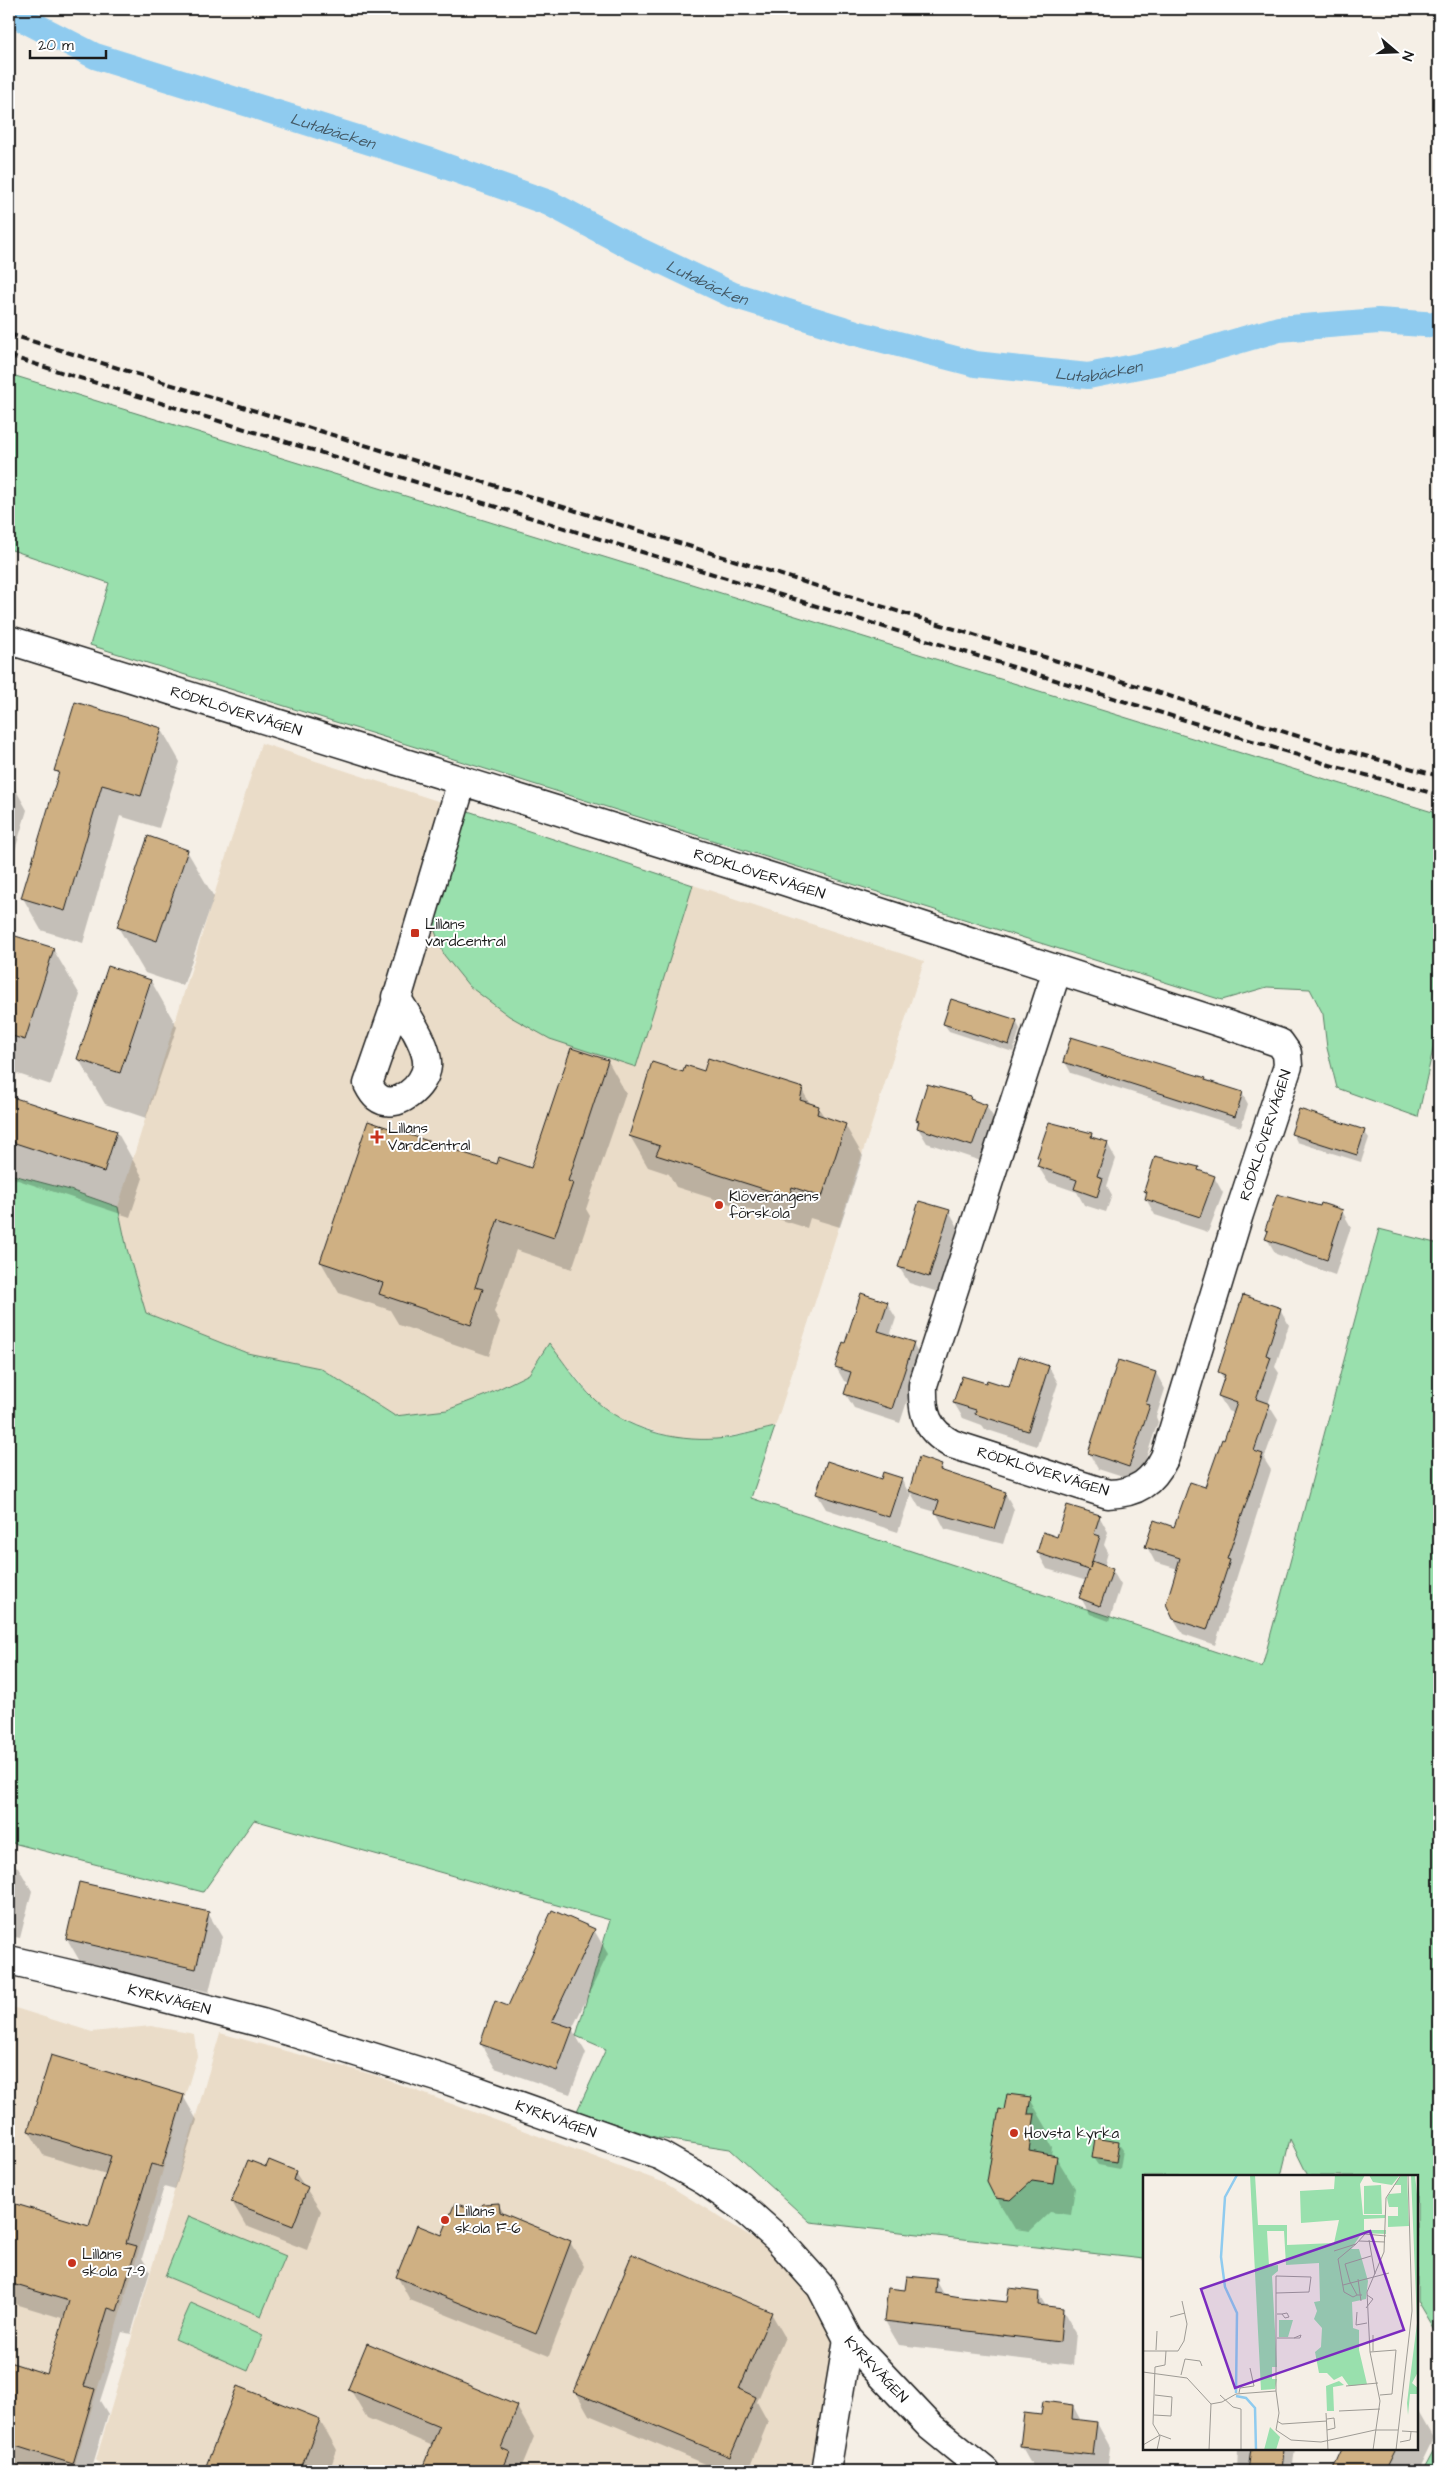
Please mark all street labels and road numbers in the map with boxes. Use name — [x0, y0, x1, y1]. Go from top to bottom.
street label: RÖDKLÖVERVÄGEN — [168, 681, 305, 741]
street label: RÖDKLÖVERVÄGEN — [691, 844, 828, 905]
street label: RÖDKLÖVERVÄGEN — [1234, 1067, 1297, 1203]
street label: RÖDKLÖVERVÄGEN — [974, 1441, 1111, 1501]
street label: KYRKVÄGEN — [126, 1979, 213, 2020]
street label: KYRKVÄGEN — [512, 2095, 599, 2143]
street label: KYRKVÄGEN — [839, 2332, 913, 2408]

